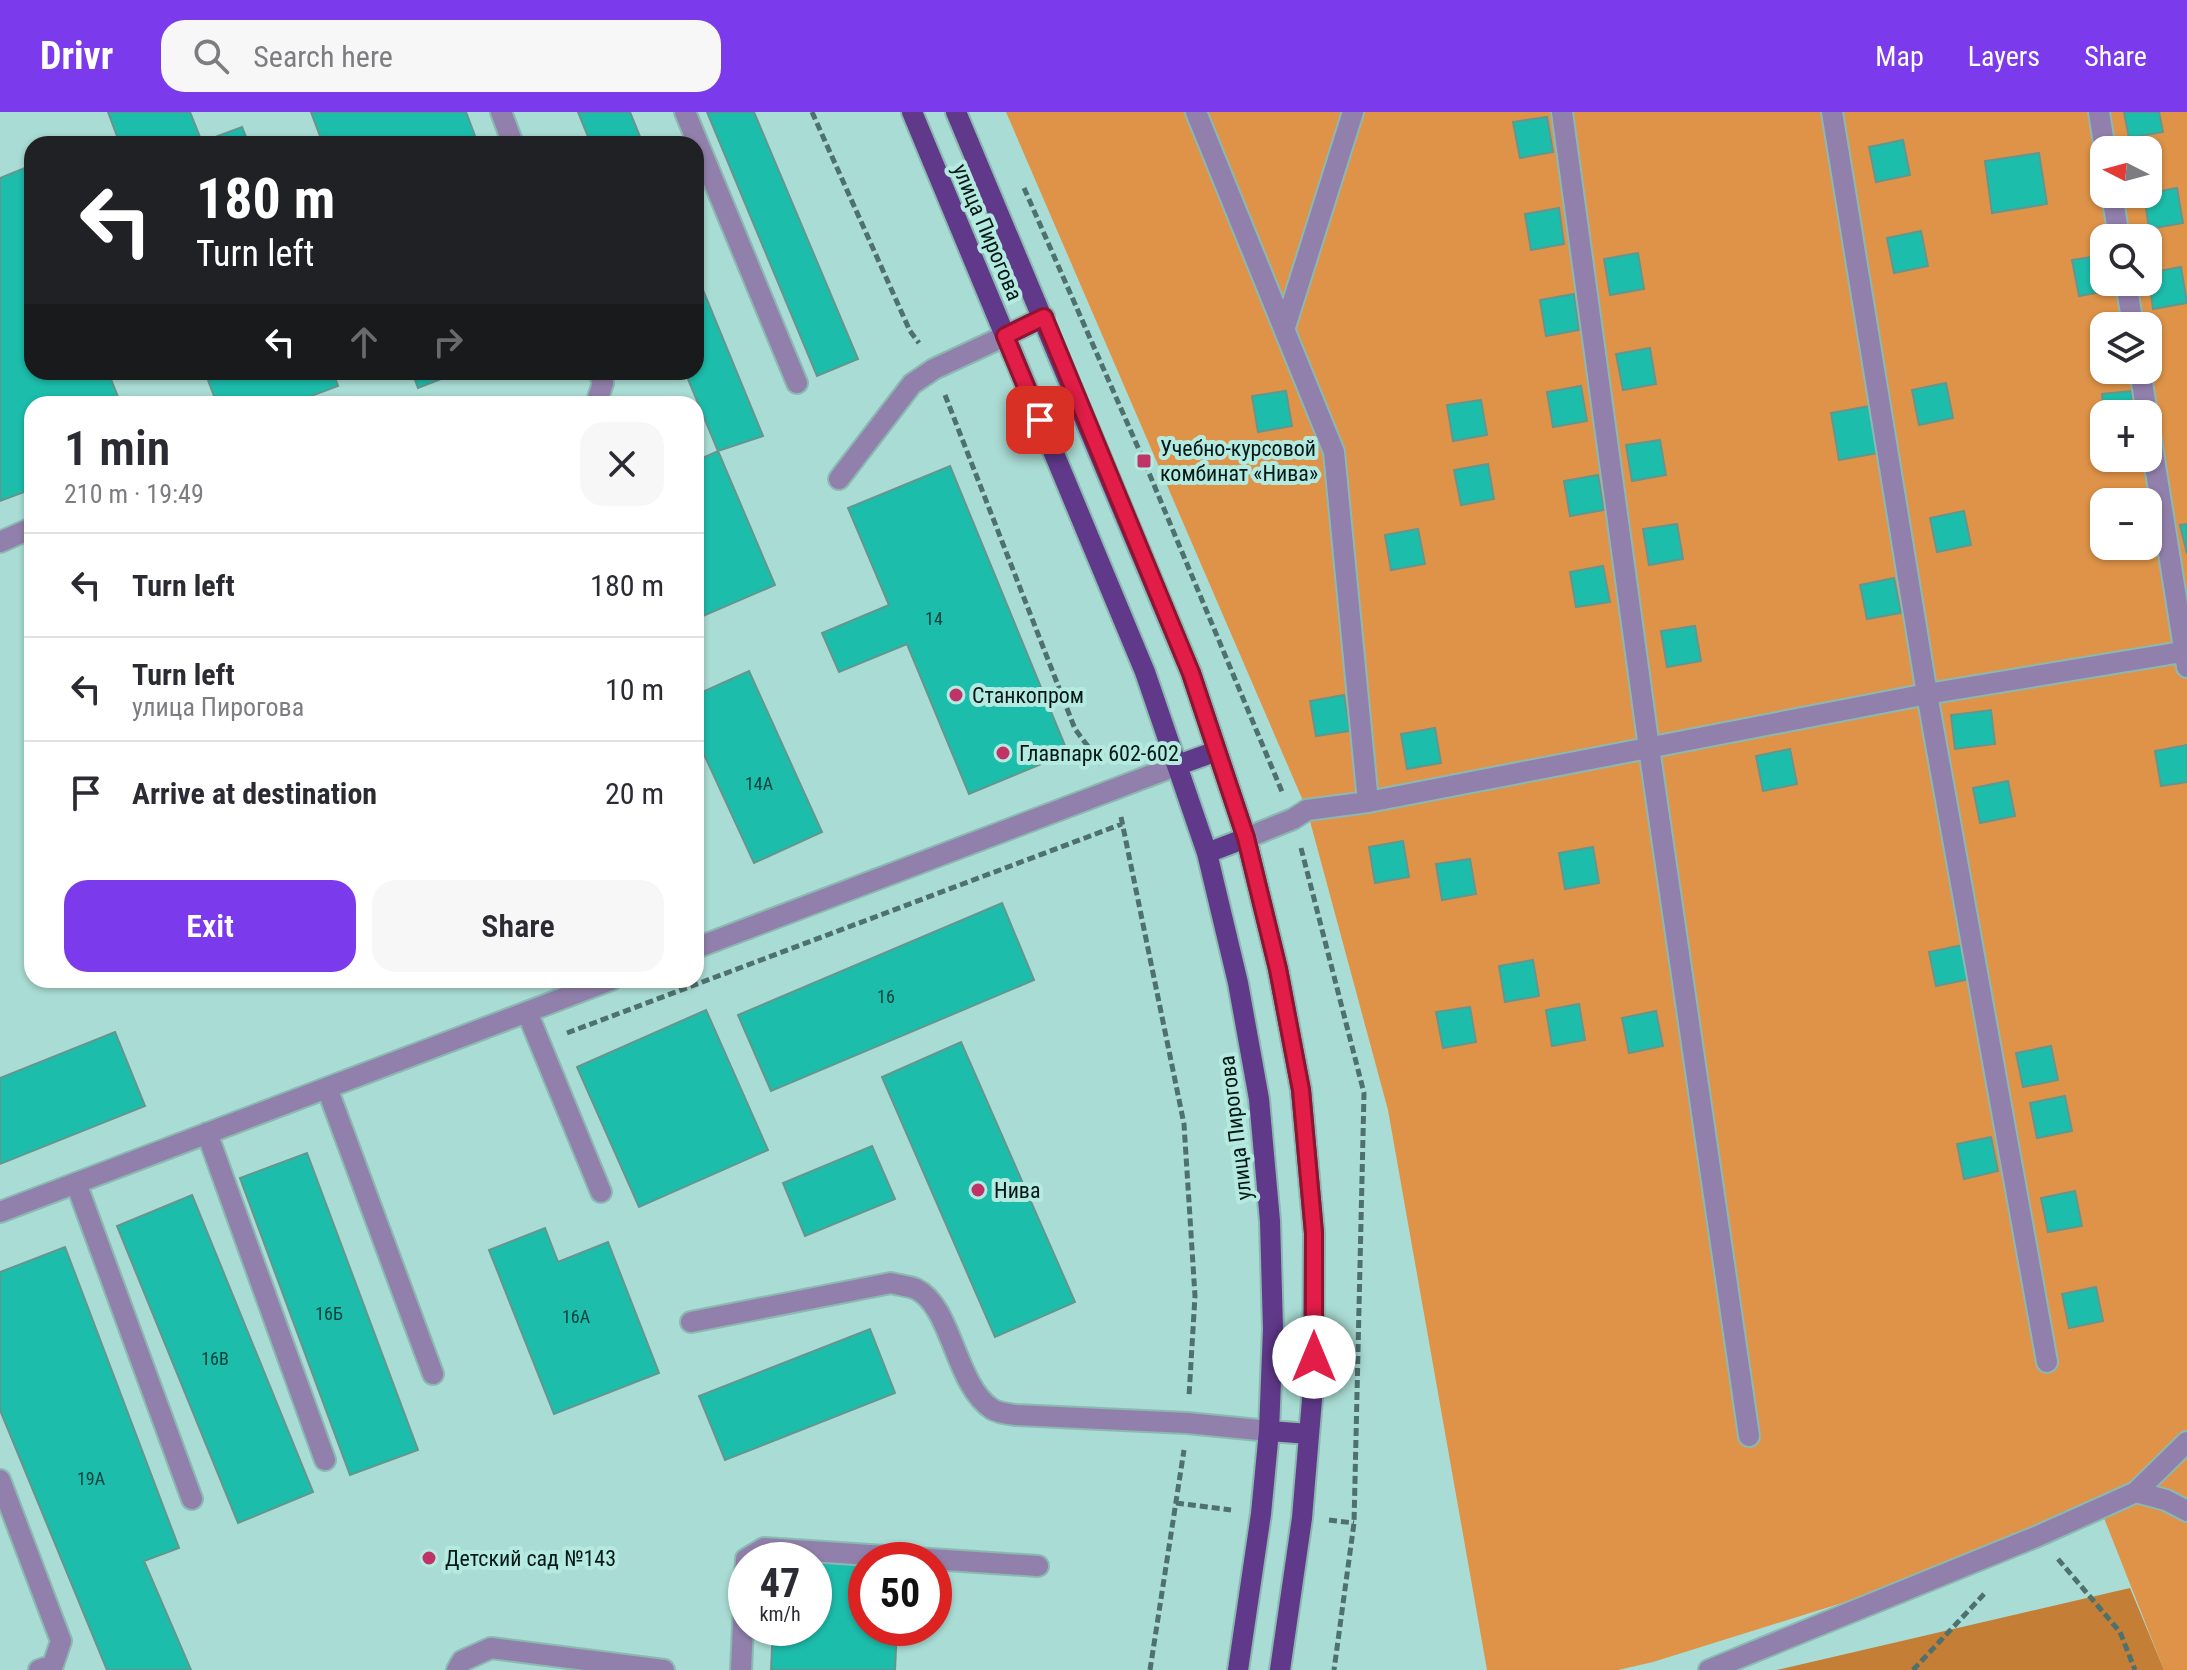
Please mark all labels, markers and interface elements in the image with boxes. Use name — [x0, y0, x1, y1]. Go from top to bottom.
search box — [161, 20, 721, 92]
text: Drivr — [40, 34, 113, 78]
icon: search — [189, 34, 233, 78]
text: Search here — [253, 39, 393, 74]
text: Map — [1875, 40, 1924, 73]
text: Layers — [1968, 40, 2040, 73]
text: Share — [2084, 40, 2147, 73]
north arrow — [2090, 136, 2162, 208]
map controls — [2090, 136, 2162, 560]
street label: улица Пирогова — [948, 160, 1028, 304]
text: 180 m — [196, 166, 335, 232]
icon: left — [64, 168, 168, 272]
button: search — [2090, 224, 2162, 296]
text: Turn left — [196, 233, 314, 275]
button: layers — [2090, 312, 2162, 384]
icon: left — [258, 320, 302, 364]
icon: ahead — [342, 320, 386, 364]
icon: right — [426, 320, 470, 364]
pin — [1006, 386, 1074, 454]
icon: arrive — [1018, 398, 1062, 442]
button: + — [2090, 400, 2162, 472]
text: 1 min — [64, 420, 170, 477]
button: close — [580, 422, 664, 506]
place label: Учебно-курсовой комбинат «Нива» — [1160, 436, 1318, 486]
marker: Учебно-курсовой комбинат «Нива» — [1135, 452, 1153, 470]
text: 210 m · 19:49 — [64, 479, 204, 509]
button: − — [2090, 488, 2162, 560]
icon: left — [64, 563, 108, 607]
text: Turn left — [132, 568, 235, 603]
text: 180 m — [590, 568, 664, 603]
house number: 14 — [925, 608, 943, 629]
text: Turn left — [132, 657, 235, 692]
icon: left — [64, 667, 108, 711]
text: 10 m — [605, 672, 664, 707]
place label: Станкопром — [972, 683, 1084, 708]
marker: Станкопром — [947, 686, 965, 704]
text: улица Пирогова — [132, 692, 304, 722]
place label: Главпарк 602-602 — [1019, 741, 1179, 766]
marker: Главпарк 602-602 — [994, 744, 1012, 762]
icon: arrive — [64, 771, 108, 815]
house number: 14А — [745, 773, 774, 794]
text: Arrive at destination — [132, 776, 377, 811]
text: 20 m — [605, 776, 664, 811]
button: Exit — [64, 880, 356, 972]
button: Share — [372, 880, 664, 972]
house number: 16 — [877, 986, 895, 1007]
street label: улица Пирогова — [1214, 1054, 1257, 1202]
place label: Нива — [994, 1178, 1040, 1203]
marker: Нива — [969, 1181, 987, 1199]
house number: 16Б — [315, 1303, 343, 1324]
house number: 16А — [562, 1306, 591, 1327]
position arrow — [1272, 1315, 1356, 1399]
house number: 16В — [201, 1348, 229, 1369]
house number: 19А — [77, 1468, 106, 1489]
speed limit sign: 50 — [848, 1542, 952, 1646]
place label: Детский сад №143 — [445, 1546, 616, 1571]
marker: Детский сад №143 — [420, 1549, 438, 1567]
text: 47 — [760, 1560, 800, 1607]
text: km/h — [759, 1602, 801, 1626]

